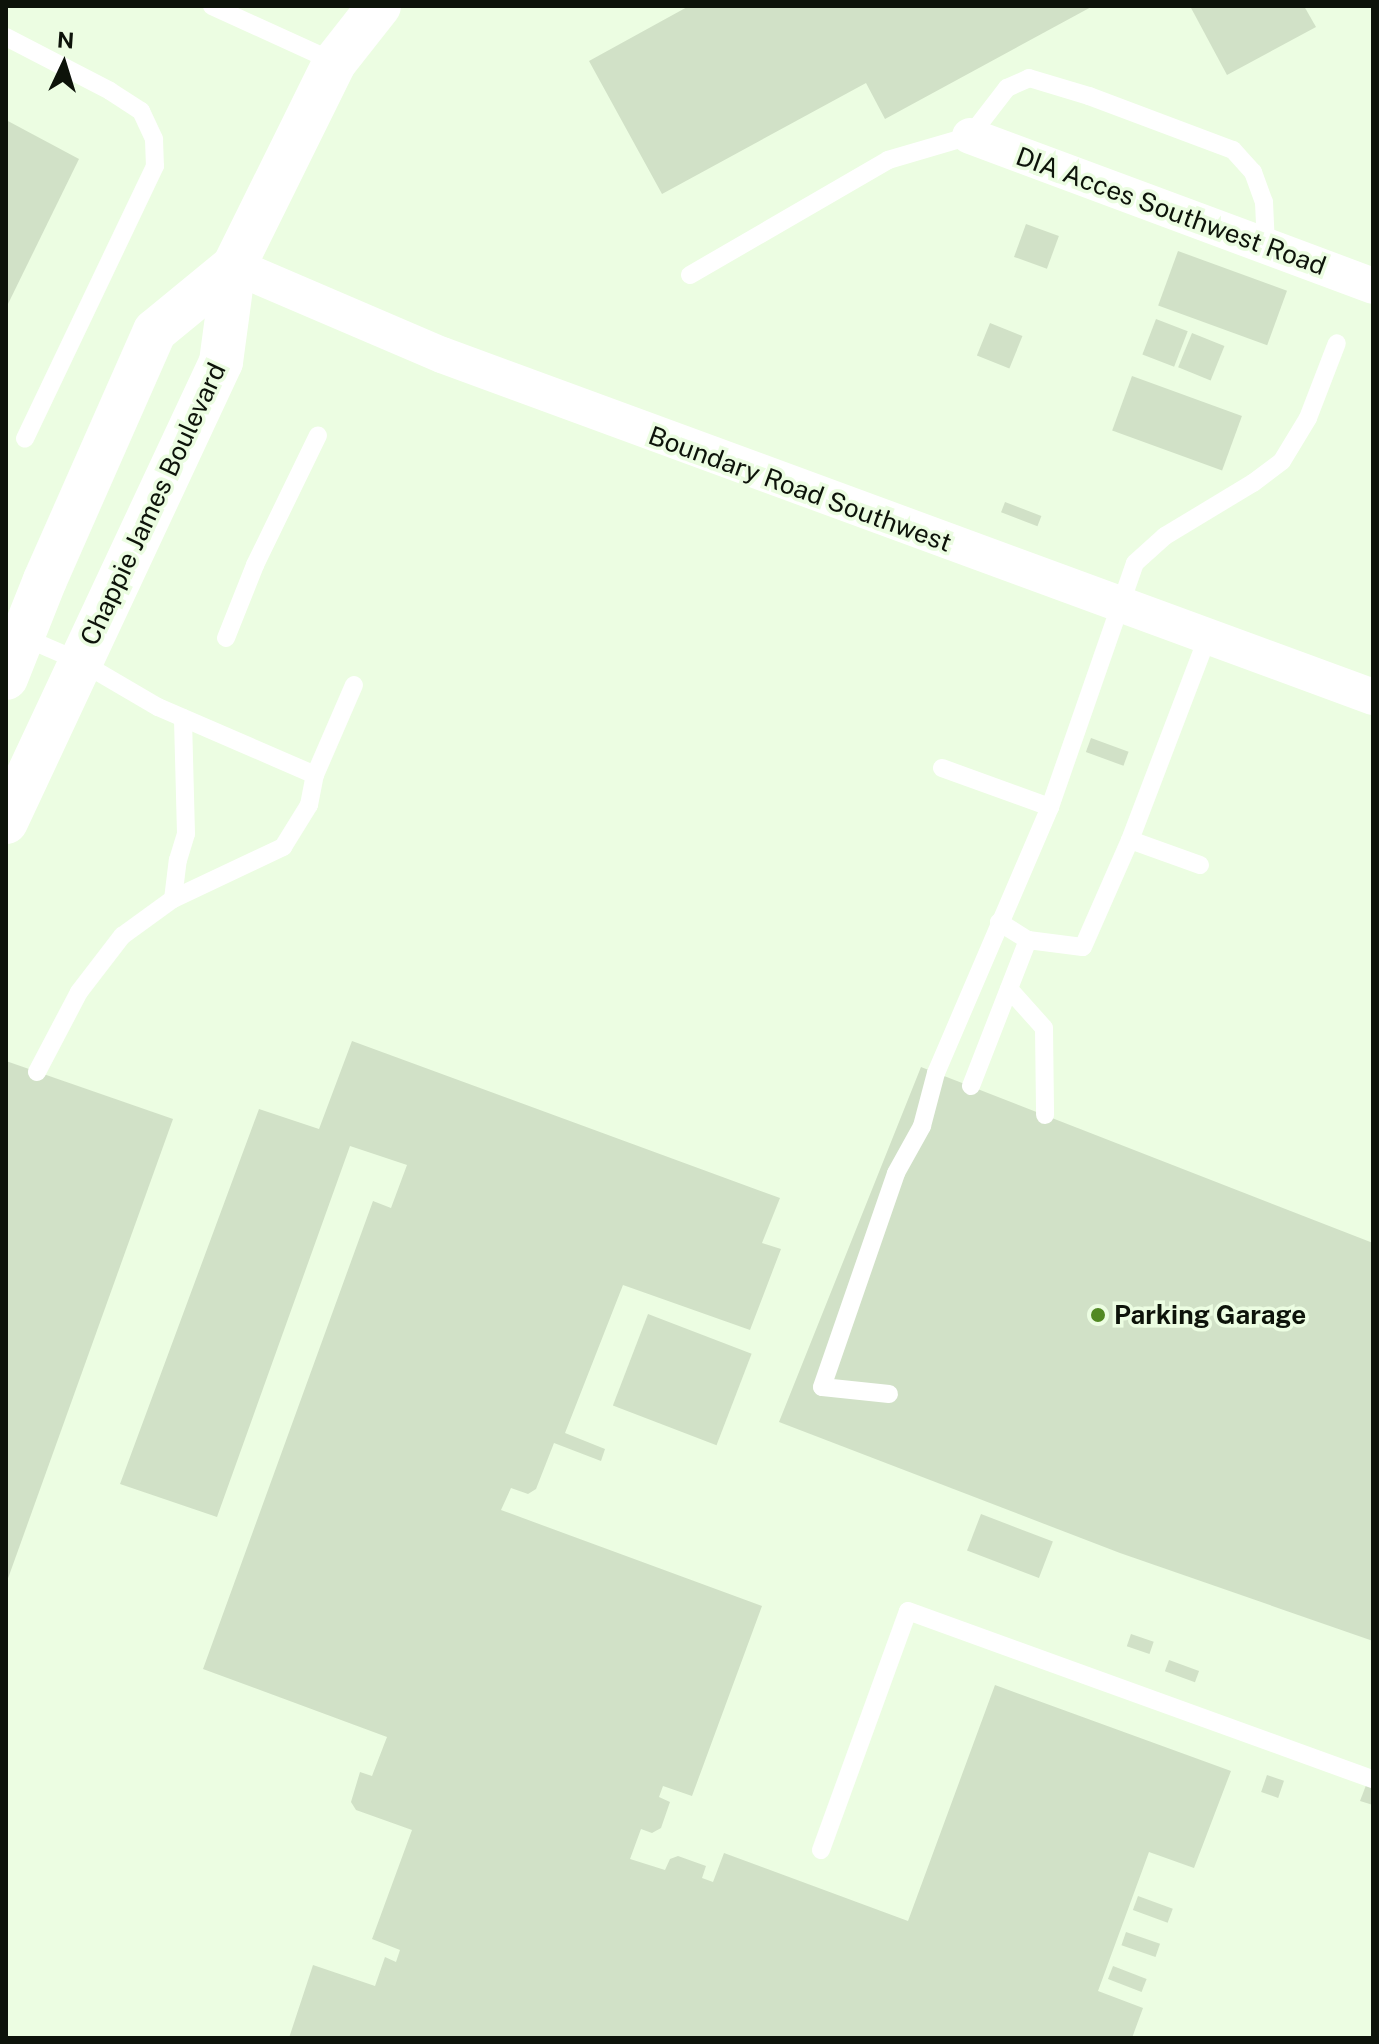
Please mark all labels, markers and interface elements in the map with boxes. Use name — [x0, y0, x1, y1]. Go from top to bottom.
north arrow — [24, 24, 104, 104]
text: N — [56, 26, 75, 54]
street label: DIA Acces Southwest Road — [1012, 140, 1330, 282]
street label: Chappie James Boulevard — [74, 358, 232, 650]
street label: Boundary Road Southwest — [644, 420, 956, 558]
place label: Parking Garage — [1114, 1299, 1306, 1331]
marker: Parking Garage — [1089, 1306, 1107, 1324]

